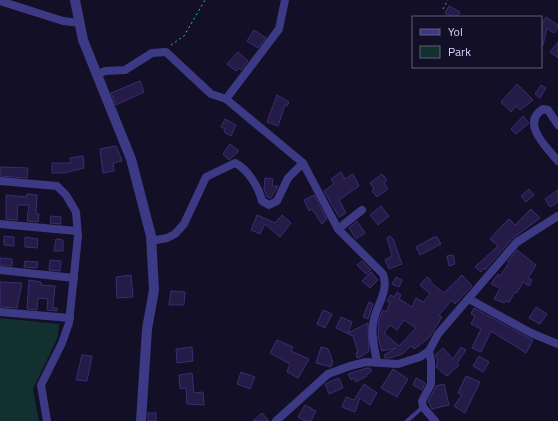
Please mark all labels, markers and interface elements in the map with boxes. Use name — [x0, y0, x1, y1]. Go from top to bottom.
legend — [412, 16, 542, 68]
text: Yol — [448, 22, 463, 41]
text: Park — [448, 42, 471, 61]

